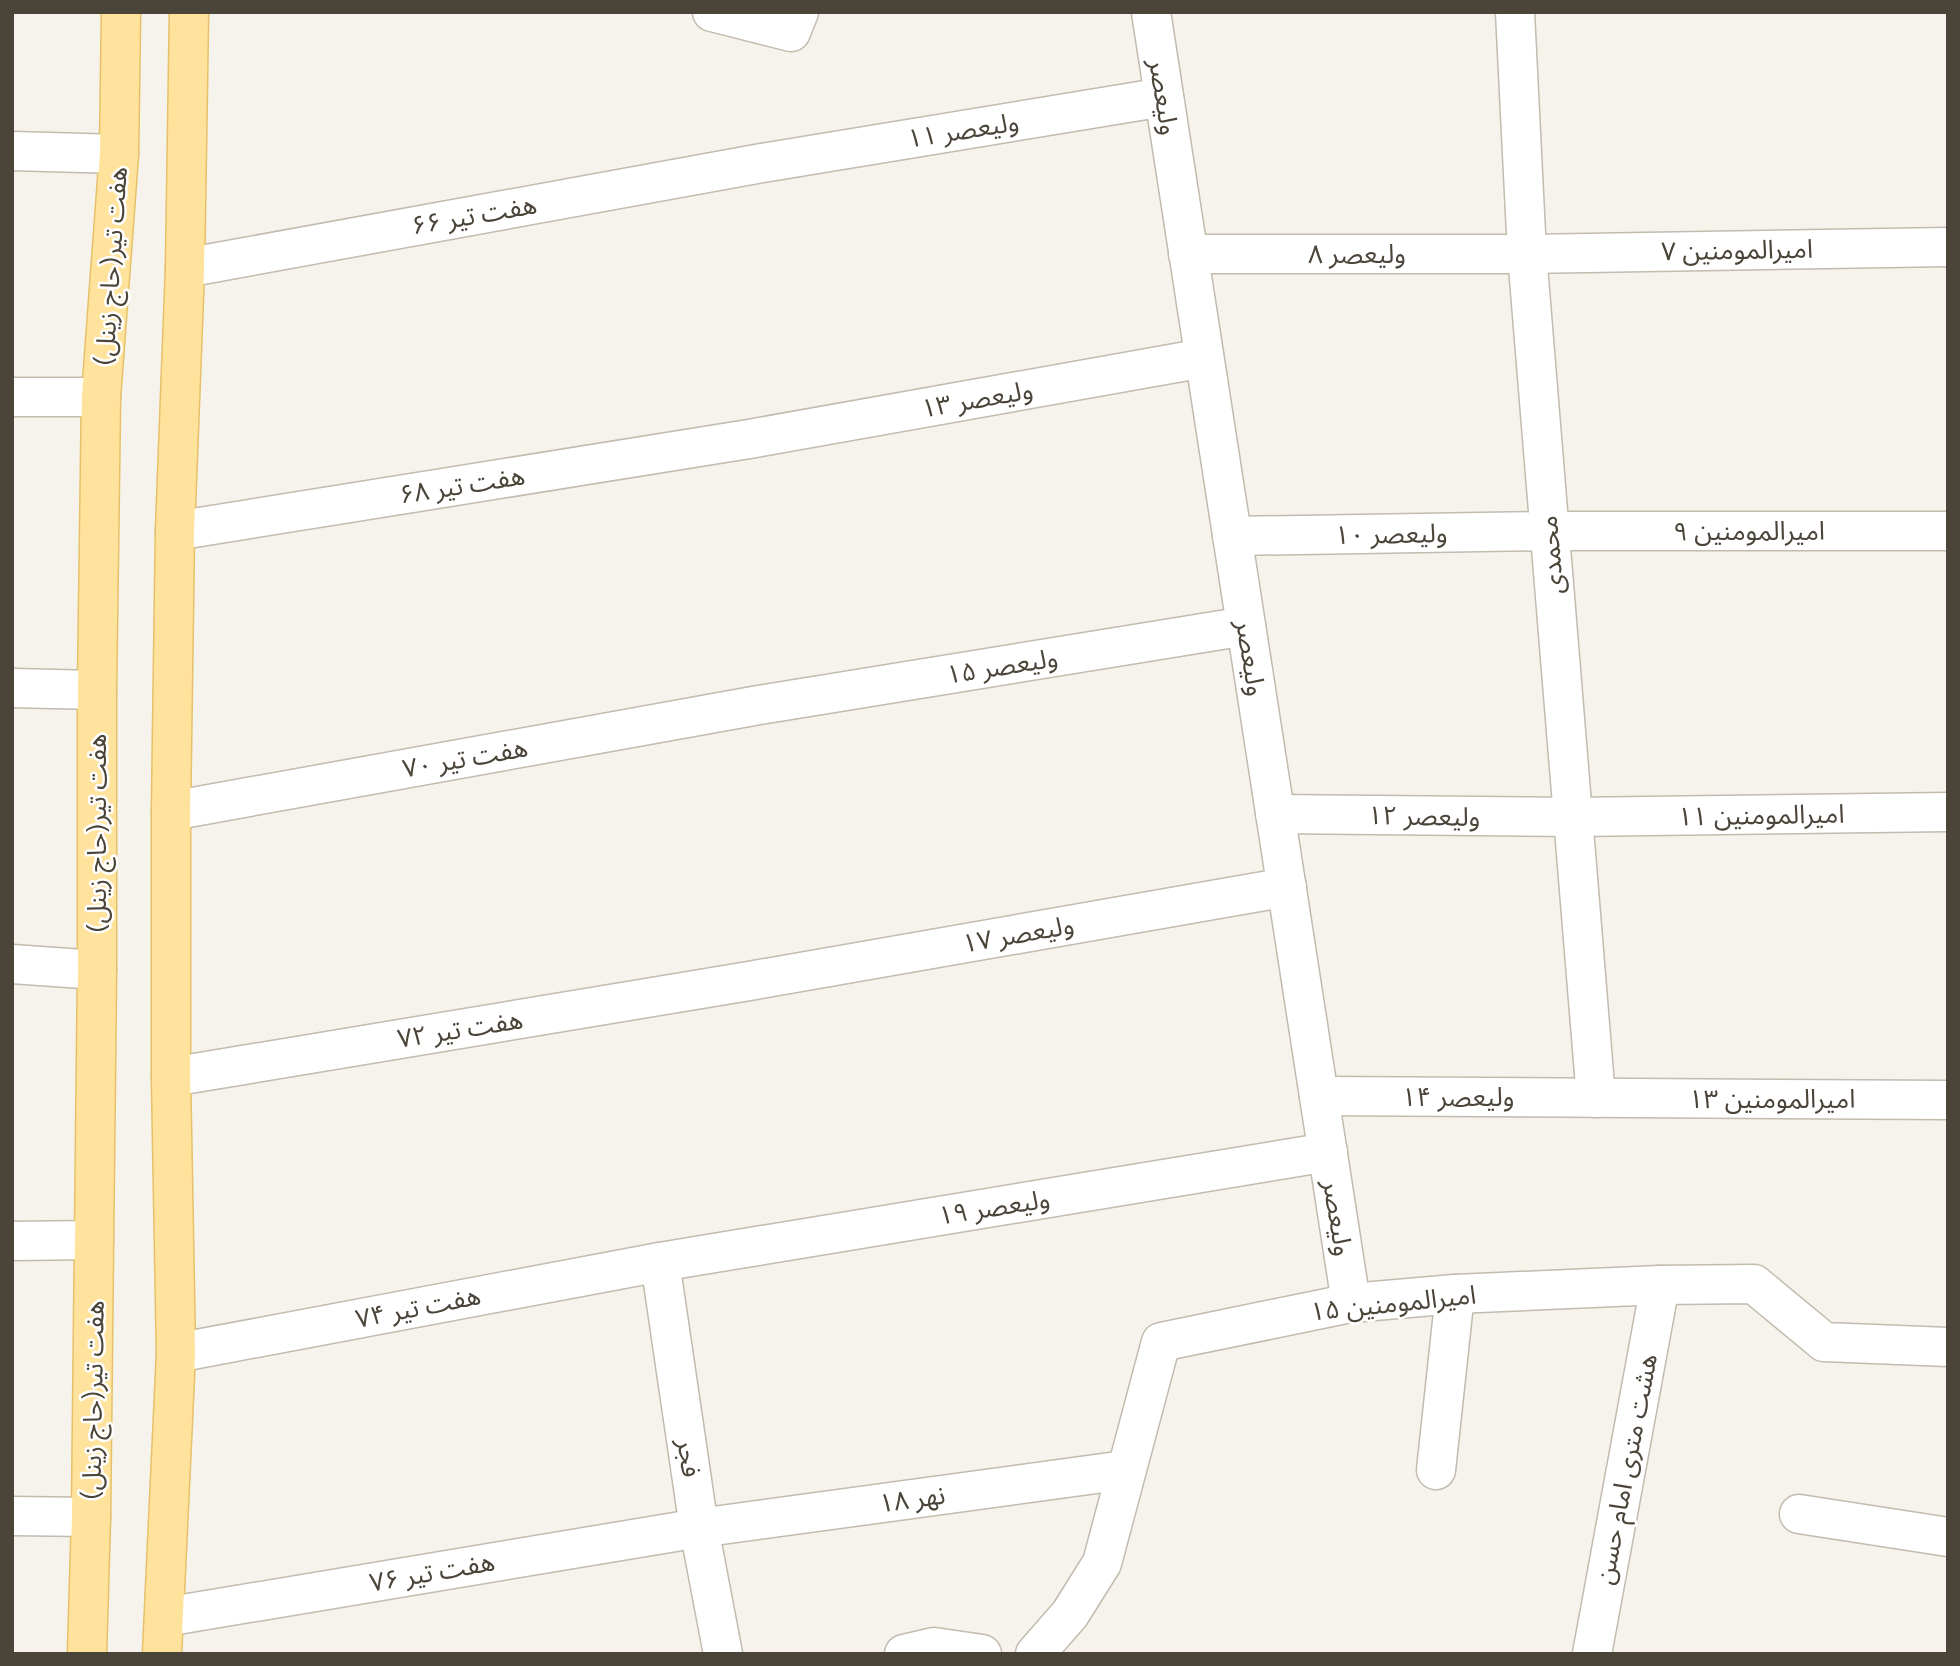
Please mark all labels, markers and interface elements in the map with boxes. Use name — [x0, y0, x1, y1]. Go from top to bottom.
street label: ولیعصر — [1142, 56, 1186, 137]
street label: ولیعصر ۱۱ — [905, 105, 1021, 155]
street label: هفت تیر(حاج زینل) — [88, 166, 137, 367]
street label: هفت تیر ۶۶ — [409, 188, 539, 242]
street label: امیرالمومنین ۷ — [1661, 233, 1813, 267]
street label: ولیعصر ۸ — [1308, 238, 1406, 270]
street label: ولیعصر ۱۳ — [919, 373, 1035, 425]
street label: هفت تیر ۶۸ — [397, 459, 527, 511]
street label: محمدی — [1532, 514, 1570, 596]
street label: امیرالمومنین ۹ — [1673, 515, 1825, 547]
street label: ولیعصر ۱۰ — [1334, 517, 1448, 551]
street label: ولیعصر — [1229, 617, 1273, 698]
street label: ولیعصر ۱۵ — [944, 641, 1060, 691]
street label: هفت تیر ۷۰ — [400, 731, 530, 785]
street label: هفت تیر(حاج زینل) — [81, 733, 116, 933]
street label: امیرالمومنین ۱۱ — [1677, 798, 1845, 832]
street label: ولیعصر ۱۲ — [1367, 799, 1481, 833]
street label: ولیعصر ۱۷ — [960, 908, 1076, 960]
street label: هفت تیر ۷۲ — [395, 1003, 525, 1055]
street label: ولیعصر ۱۴ — [1402, 1081, 1514, 1113]
street label: امیرالمومنین ۱۳ — [1689, 1083, 1855, 1115]
street label: ولیعصر — [1316, 1177, 1360, 1258]
street label: ولیعصر ۱۹ — [936, 1182, 1052, 1232]
street label: امیرالمومنین ۱۵ — [1308, 1278, 1478, 1328]
street label: هفت تیر ۷۴ — [353, 1279, 483, 1335]
street label: هفت تیر(حاج زینل) — [75, 1300, 114, 1500]
street label: هشت متری امام حسن — [1588, 1351, 1668, 1588]
street label: فجر — [670, 1436, 708, 1479]
street label: نهر ۱۸ — [877, 1479, 947, 1519]
street label: هفت تیر ۷۶ — [367, 1545, 497, 1599]

